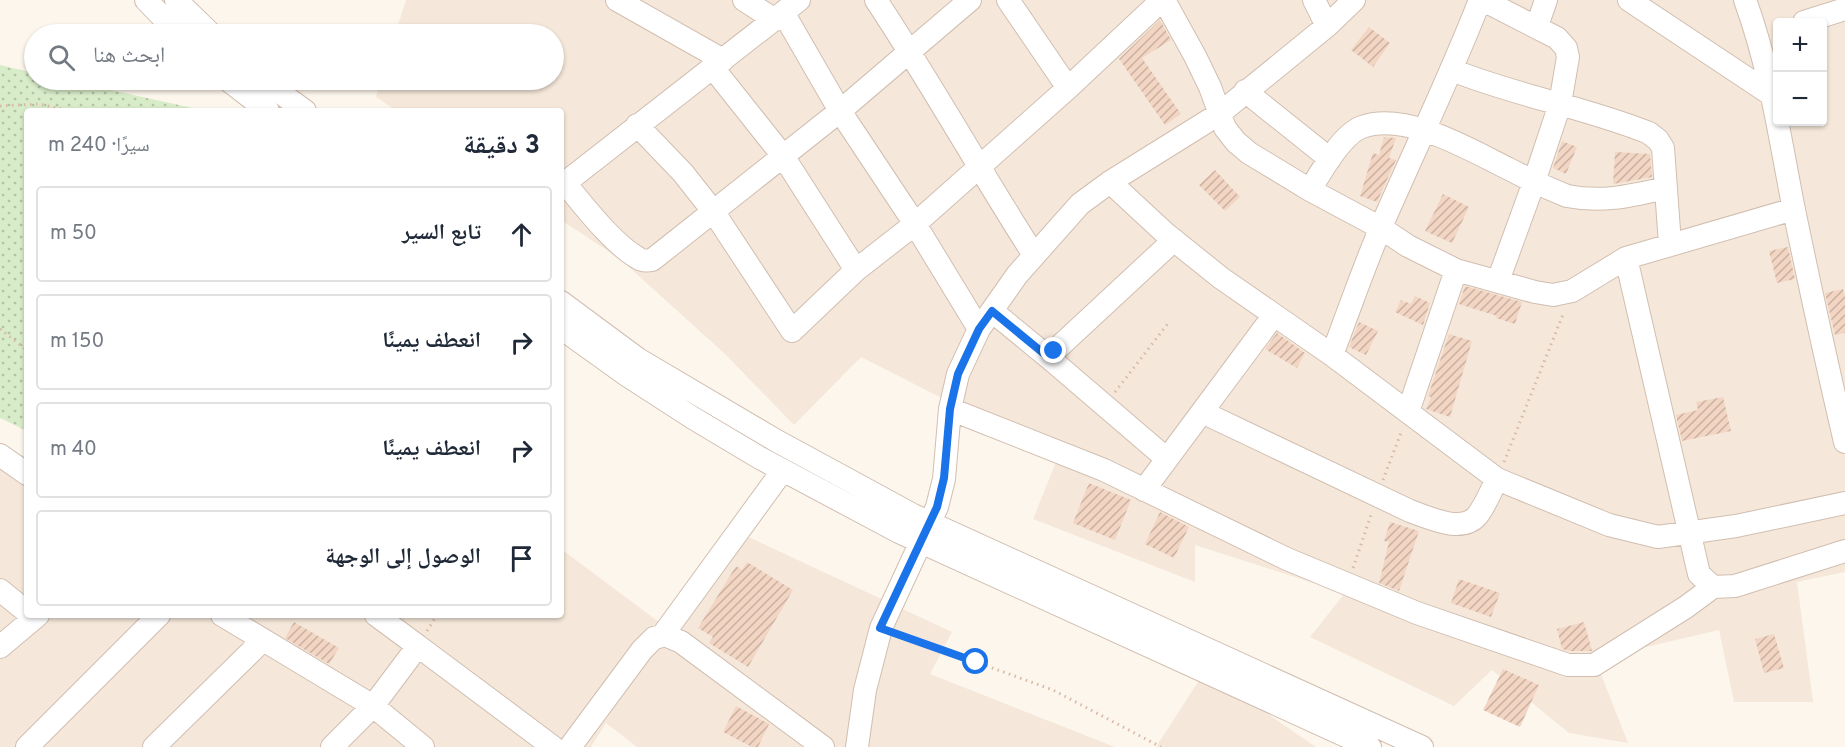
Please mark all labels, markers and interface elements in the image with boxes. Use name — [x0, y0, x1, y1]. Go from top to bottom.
map controls — [1773, 18, 1827, 126]
button: + — [1773, 18, 1827, 72]
search box — [24, 24, 564, 90]
icon: search — [45, 41, 78, 74]
text: ابحث هنا — [93, 43, 165, 70]
button: − — [1773, 72, 1827, 126]
text: 3 دقيقة — [463, 130, 540, 163]
text: سيرًا · 240 m — [48, 133, 150, 159]
icon: ahead — [505, 218, 538, 251]
text: تابع السير — [402, 220, 481, 247]
text: 50 m — [50, 221, 97, 247]
icon: right — [505, 326, 538, 359]
text: انعطف يمينًا — [382, 328, 481, 355]
text: 150 m — [50, 329, 104, 355]
route end — [1040, 337, 1066, 363]
icon: right — [505, 434, 538, 467]
text: انعطف يمينًا — [382, 436, 481, 463]
text: 40 m — [50, 437, 97, 463]
icon: arrive — [505, 542, 538, 575]
text: الوصول إلى الوجهة — [325, 544, 481, 571]
route start — [962, 648, 988, 674]

